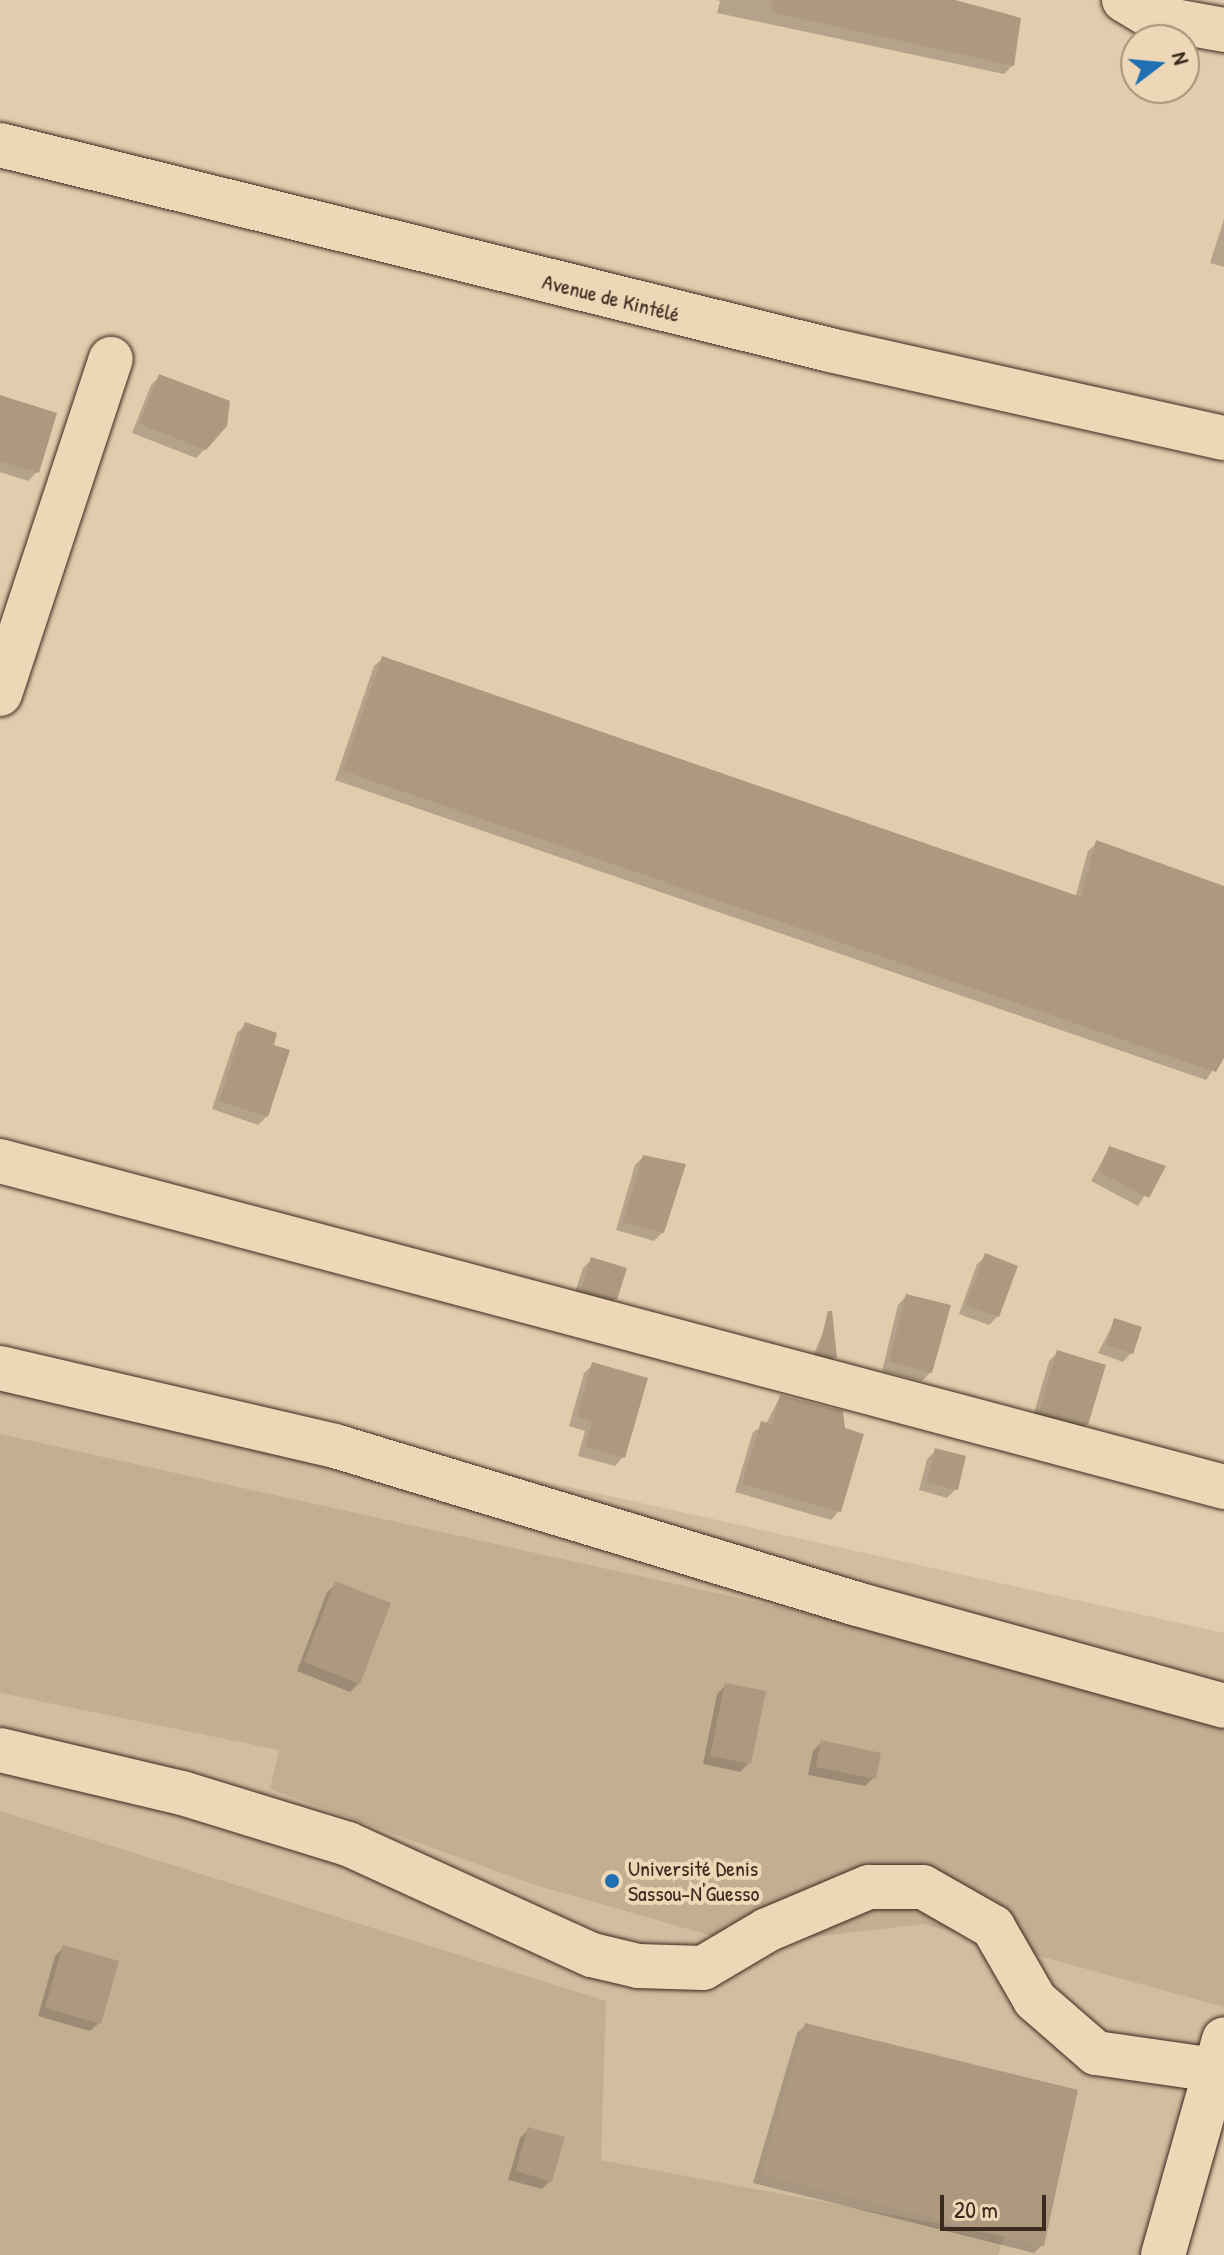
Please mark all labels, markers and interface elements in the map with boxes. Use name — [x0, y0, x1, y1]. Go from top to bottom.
north arrow — [1120, 24, 1200, 104]
text: N — [1165, 48, 1197, 68]
street label: Avenue de Kintélé — [540, 268, 682, 328]
place label: Université Denis Sassou-N'Guesso — [628, 1855, 759, 1906]
marker: Université Denis Sassou-N'Guesso — [603, 1872, 621, 1890]
scale bar — [944, 2179, 1050, 2229]
text: 20 m — [954, 2193, 998, 2225]

